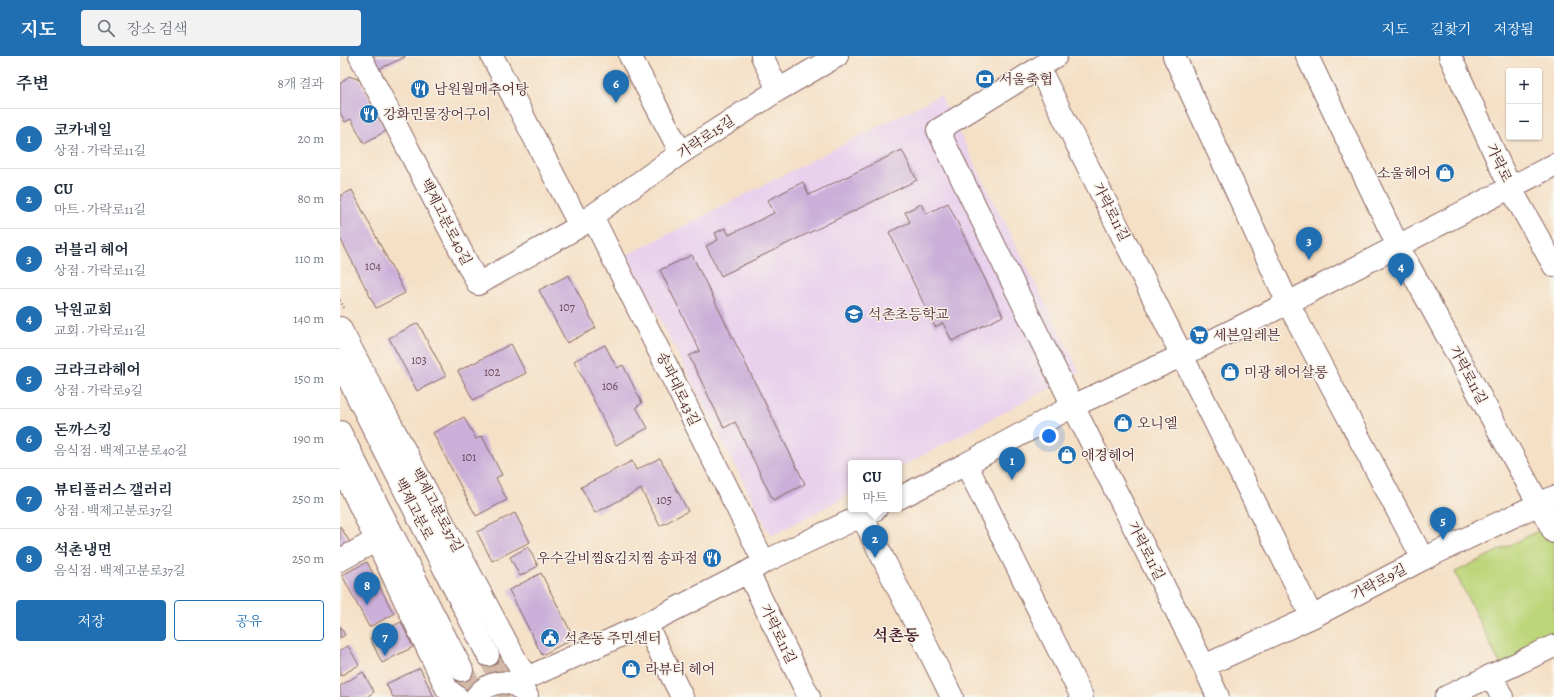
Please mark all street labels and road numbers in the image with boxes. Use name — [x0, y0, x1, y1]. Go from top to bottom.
street label: 가락로15길 — [674, 111, 738, 163]
street label: 가락로 — [1482, 141, 1516, 186]
street label: 백제고분로40길 — [416, 175, 476, 269]
street label: 가락로11길 — [1088, 179, 1134, 245]
street label: 가락로11길 — [1445, 342, 1491, 408]
street label: 송파대로43길 — [652, 349, 704, 429]
street label: 백제고분로37길 — [407, 465, 467, 555]
street label: 백제고분로 — [390, 475, 438, 544]
street label: 가락로11길 — [1123, 518, 1169, 584]
street label: 가락로9길 — [1348, 559, 1410, 605]
street label: 가락로11길 — [756, 601, 800, 667]

